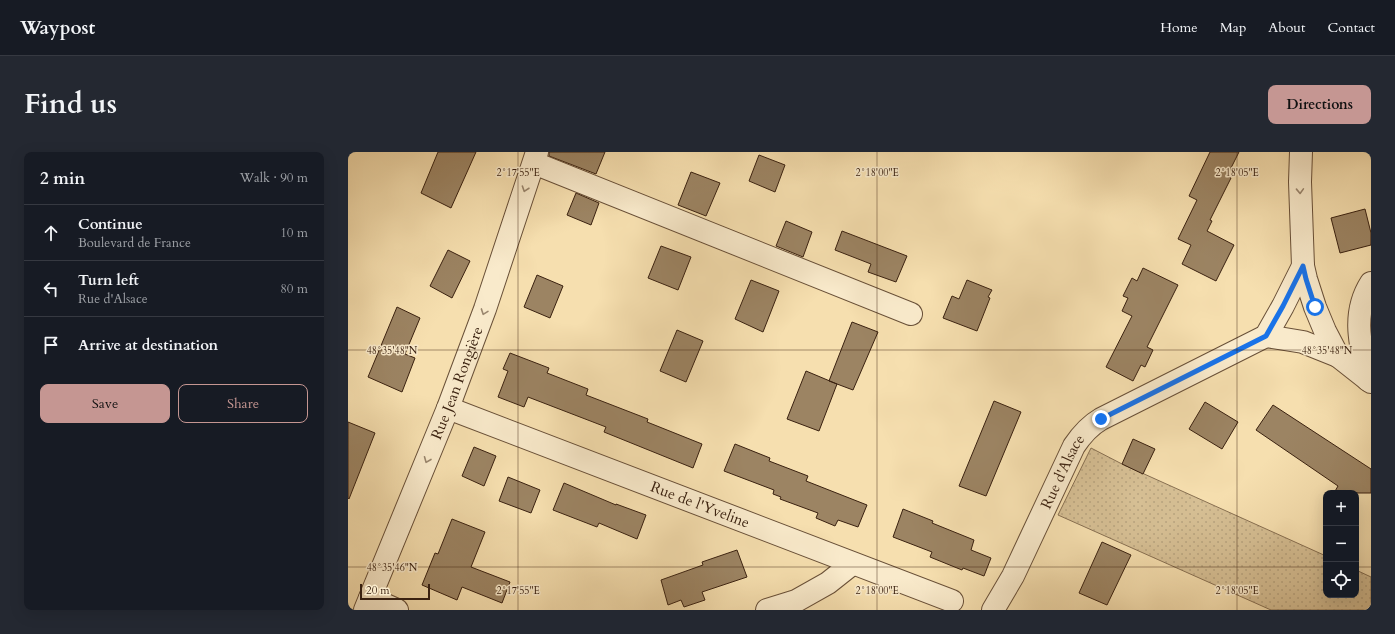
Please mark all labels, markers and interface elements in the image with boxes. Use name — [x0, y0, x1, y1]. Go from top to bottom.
text: Waypost — [20, 15, 95, 41]
text: Home — [1160, 18, 1198, 37]
text: Map — [1220, 18, 1246, 37]
text: About — [1268, 18, 1305, 37]
text: Contact — [1327, 18, 1375, 37]
text: Find us — [24, 85, 117, 123]
button: Directions — [1268, 85, 1371, 124]
text: 2°17'55"E — [496, 166, 540, 180]
text: 2°18'00"E — [855, 166, 899, 180]
text: 2°18'05"E — [1215, 166, 1259, 180]
text: 2 min — [40, 167, 85, 190]
text: Walk · 90 m — [240, 169, 308, 187]
one-way arrow — [522, 185, 530, 192]
one-way arrow — [1296, 188, 1304, 194]
text: Continue — [78, 214, 143, 234]
icon: ahead — [40, 222, 62, 244]
text: 10 m — [280, 224, 308, 242]
text: Boulevard de France — [78, 234, 191, 252]
text: Turn left — [78, 270, 139, 290]
icon: left — [40, 278, 62, 300]
text: 80 m — [280, 280, 308, 298]
text: Rue d'Alsace — [78, 290, 148, 308]
route start — [1306, 298, 1324, 316]
one-way arrow — [481, 309, 489, 316]
street label: Rue Jean Rongière — [426, 324, 488, 442]
icon: arrive — [40, 334, 62, 356]
text: Arrive at destination — [78, 335, 218, 355]
text: 48°35'48"N — [367, 344, 418, 358]
text: 48°35'48"N — [1302, 344, 1353, 358]
button: Save — [40, 384, 170, 423]
button: Share — [178, 384, 308, 423]
route end — [1092, 410, 1110, 428]
street label: Rue d'Alsace — [1036, 430, 1089, 512]
one-way arrow — [423, 456, 431, 463]
street label: Rue de l'Yveline — [648, 477, 753, 533]
map controls — [1323, 490, 1359, 598]
button: + — [1323, 490, 1359, 526]
button: − — [1323, 526, 1359, 562]
text: 48°35'46"N — [367, 561, 418, 575]
button: locate — [1323, 562, 1359, 598]
scale bar — [360, 582, 430, 601]
text: 20 m — [366, 583, 390, 598]
text: 2°17'55"E — [496, 584, 540, 598]
text: 2°18'00"E — [855, 584, 899, 598]
text: 2°18'05"E — [1215, 584, 1259, 598]

